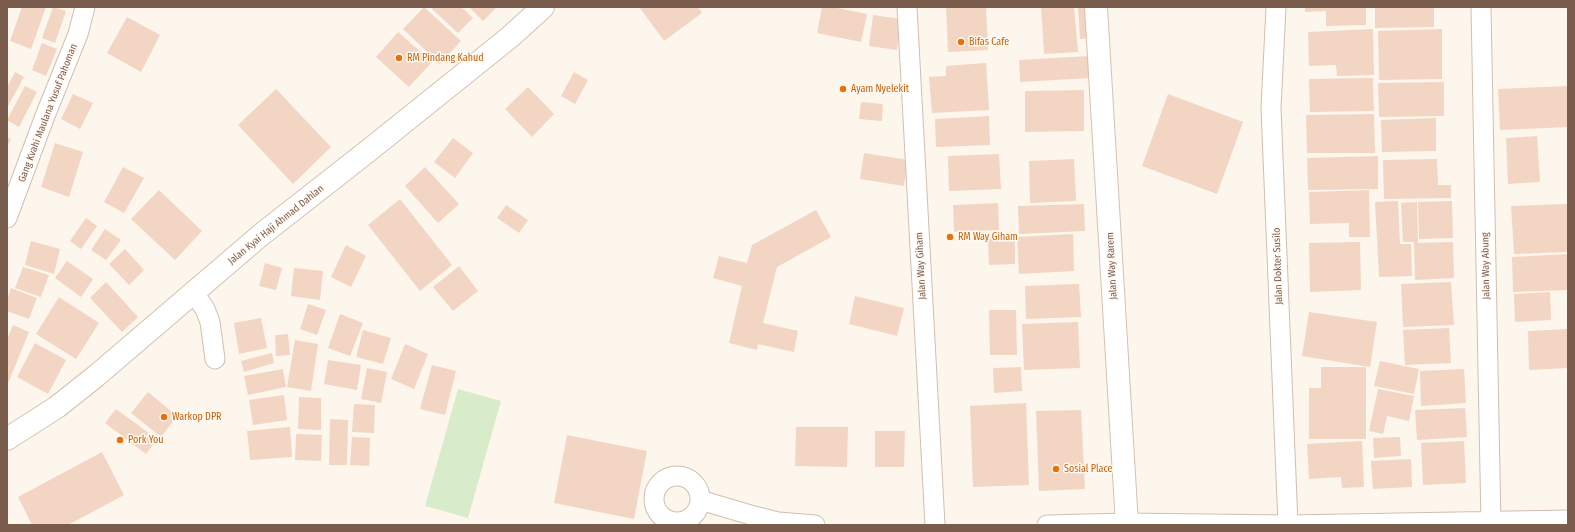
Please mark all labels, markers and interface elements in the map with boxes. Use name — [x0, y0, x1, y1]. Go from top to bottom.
place label: Bifas Cafe — [969, 36, 1009, 48]
marker: Bifas Cafe — [956, 37, 966, 47]
street label: Gang Kvahi Maulana Yusuf Pahoman — [16, 42, 80, 184]
place label: RM Pindang Kahud — [407, 52, 483, 64]
marker: RM Pindang Kahud — [394, 53, 404, 63]
place label: Ayam Nyelekit — [851, 83, 909, 95]
marker: Ayam Nyelekit — [838, 84, 848, 94]
street label: Jalan Kyai Haji Ahmad Dahlan — [226, 183, 326, 267]
street label: Jalan Dokter Susilo — [1271, 227, 1285, 305]
place label: RM Way Giham — [958, 231, 1018, 243]
street label: Jalan Way Giham — [913, 232, 929, 300]
marker: RM Way Giham — [945, 232, 955, 242]
street label: Jalan Way Rarem — [1104, 232, 1120, 300]
street label: Jalan Way Abung — [1479, 232, 1493, 300]
place label: Warkop DPR — [172, 411, 222, 423]
marker: Warkop DPR — [159, 412, 169, 422]
place label: Pork You — [128, 434, 164, 446]
marker: Pork You — [115, 435, 125, 445]
place label: Sosial Place — [1064, 463, 1112, 475]
marker: Sosial Place — [1051, 464, 1061, 474]

